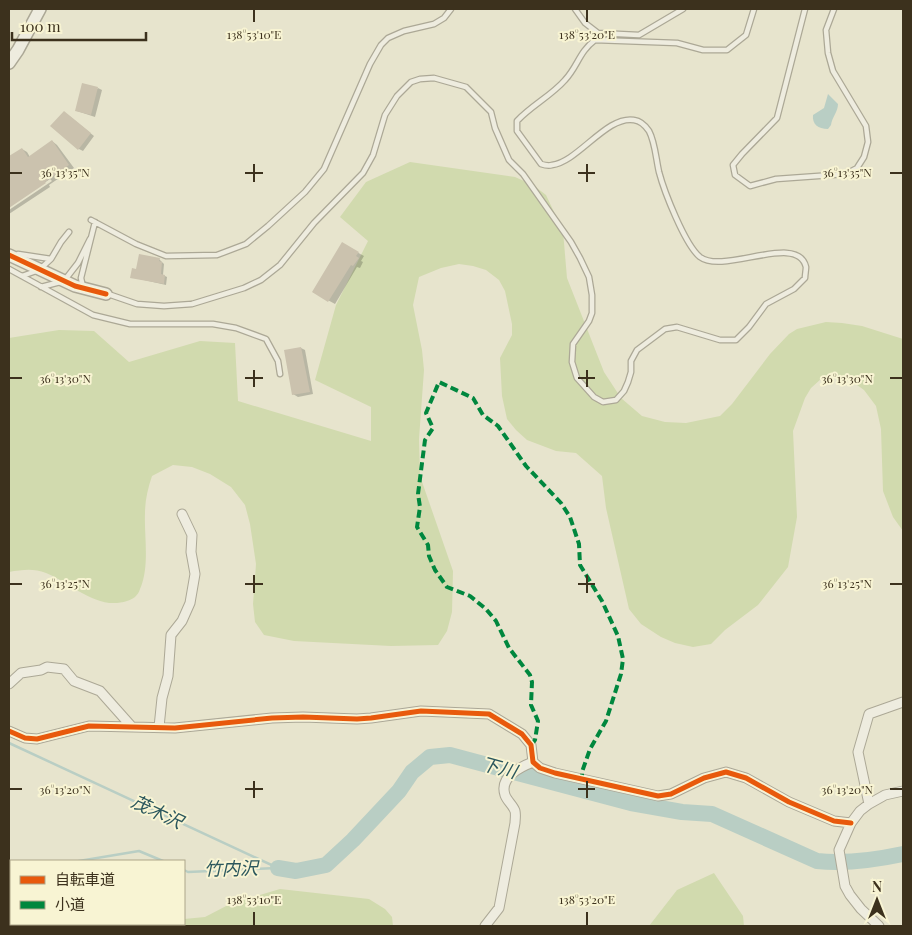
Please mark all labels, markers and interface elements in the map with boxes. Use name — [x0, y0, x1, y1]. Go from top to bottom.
scale bar — [12, 10, 146, 42]
text: 100 m — [20, 16, 61, 36]
text: 138°53'10"E — [227, 26, 281, 42]
text: 138°53'20"E — [559, 26, 615, 42]
text: 36°13'35"N — [40, 164, 90, 180]
text: 36°13'35"N — [822, 164, 872, 180]
text: 36°13'30"N — [39, 370, 91, 386]
text: 36°13'30"N — [821, 370, 873, 386]
text: 36°13'25"N — [40, 575, 91, 591]
text: 36°13'25"N — [822, 575, 873, 591]
water label: 下川 — [479, 751, 522, 784]
text: 36°13'20"N — [39, 781, 92, 797]
text: 36°13'20"N — [821, 781, 874, 797]
water label: 茂木沢 — [128, 789, 189, 834]
water label: 竹内沢 — [204, 855, 260, 880]
legend — [10, 860, 185, 925]
text: 自転車道 — [55, 869, 115, 889]
north arrow — [852, 875, 902, 925]
text: N — [872, 877, 882, 896]
text: 138°53'10"E — [227, 891, 281, 907]
text: 138°53'20"E — [559, 891, 615, 907]
text: 小道 — [55, 894, 85, 914]

